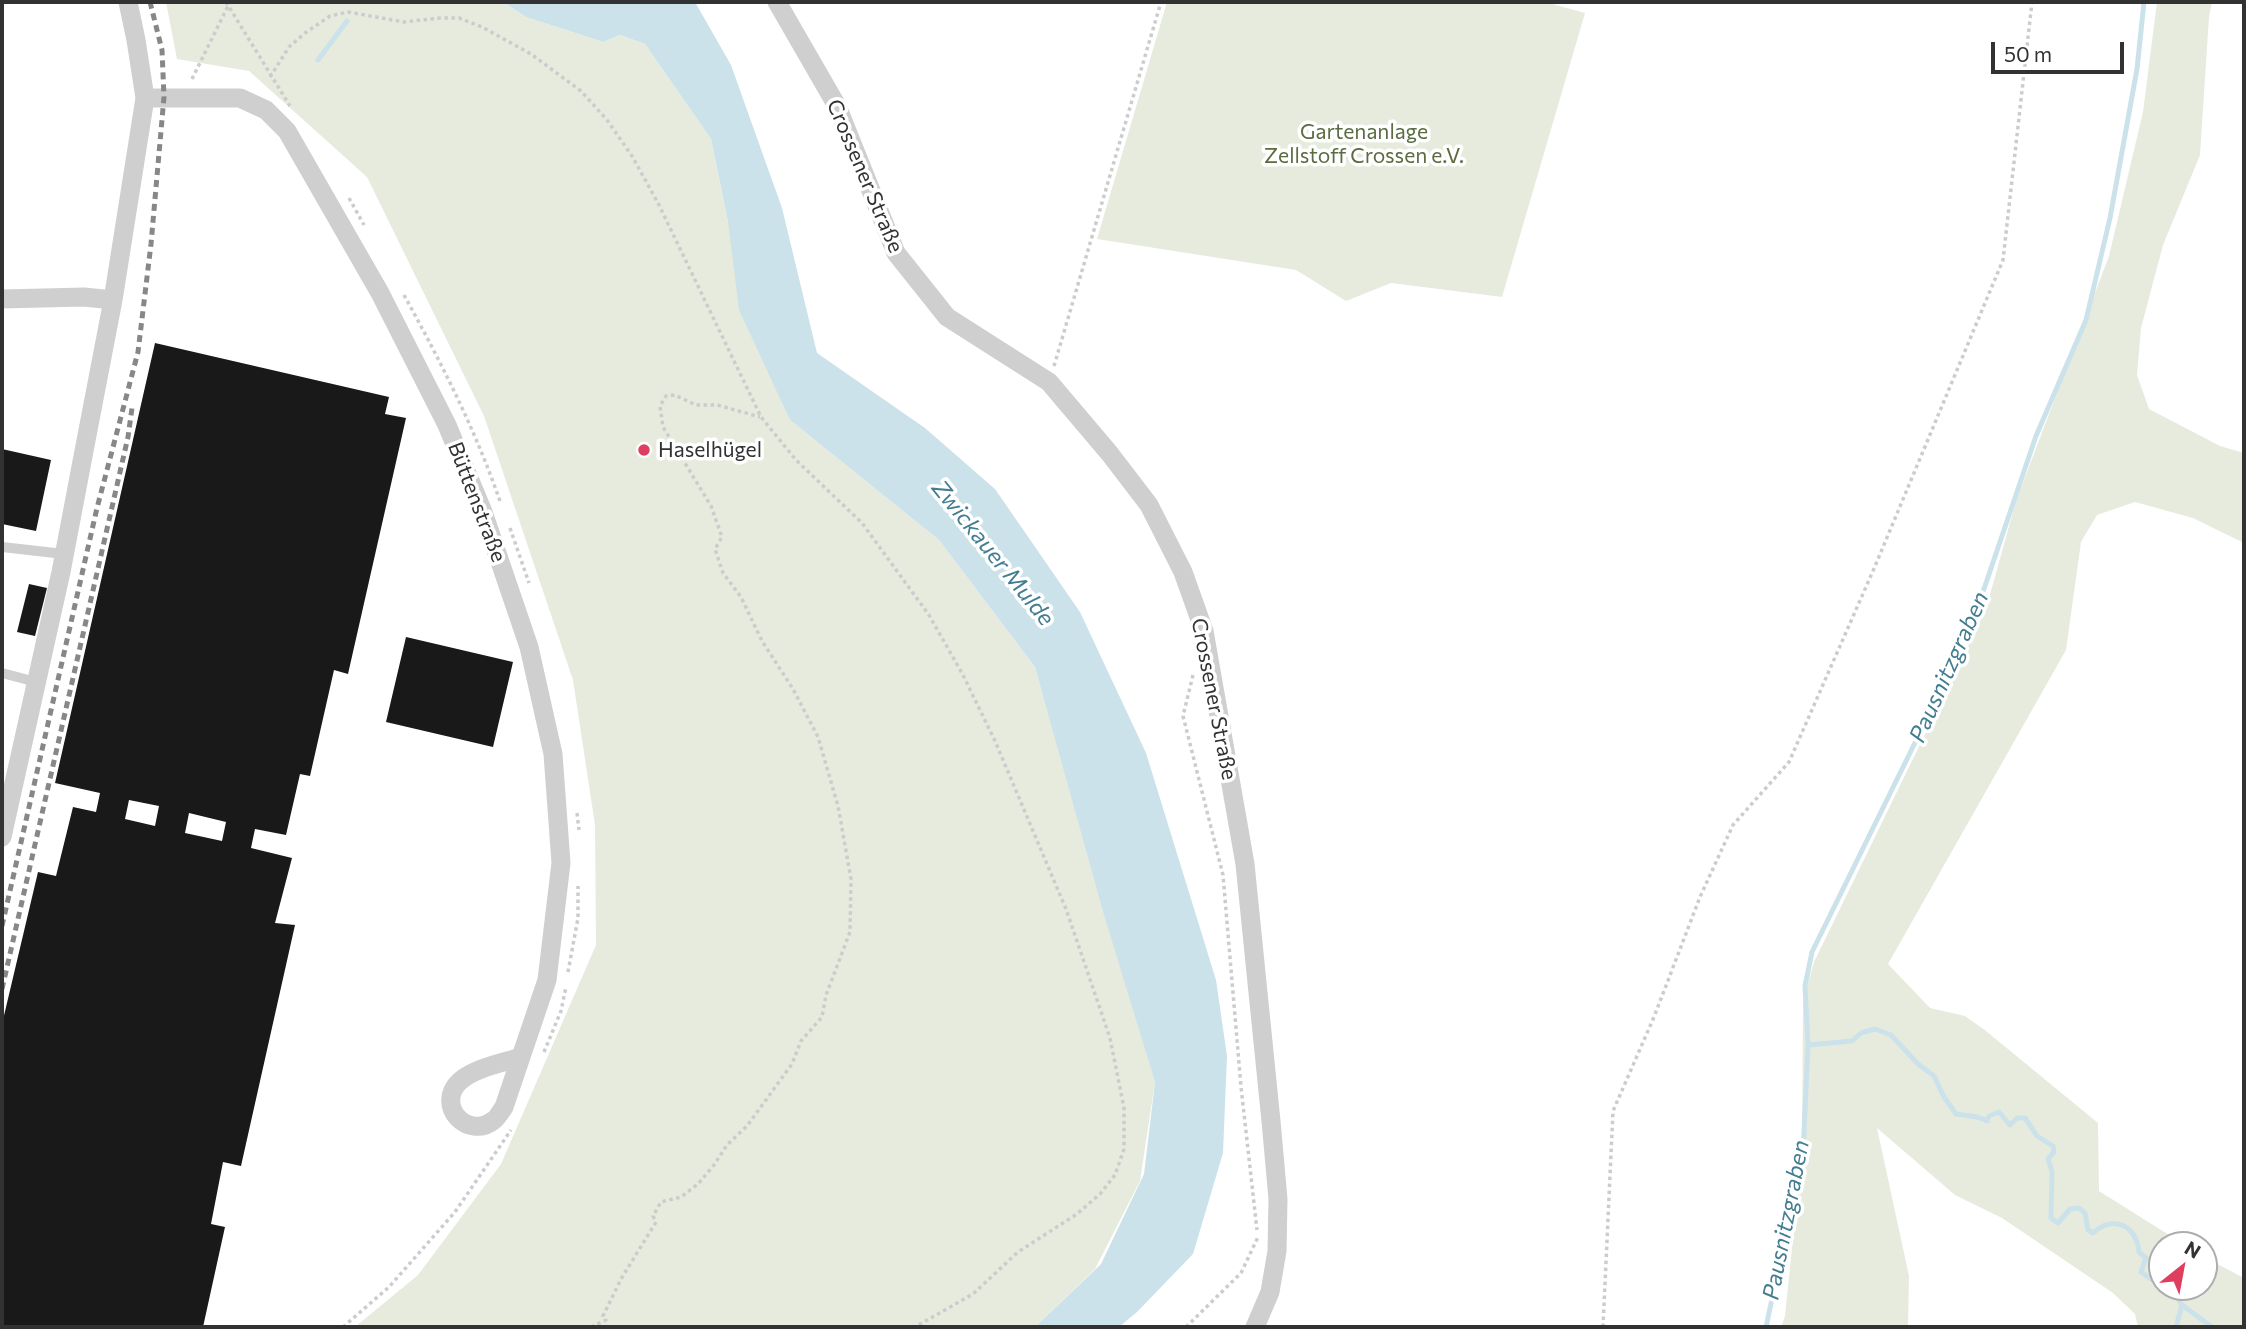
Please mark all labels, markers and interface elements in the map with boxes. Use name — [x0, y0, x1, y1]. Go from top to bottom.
scale bar — [1994, 28, 2127, 72]
text: 50 m — [2004, 41, 2052, 66]
street label: Crossener Straße — [821, 96, 909, 256]
park label: Gartenanlage Zellstoff Crossen e.V. — [1264, 119, 1464, 169]
place label: Haselhügel — [658, 437, 762, 463]
street label: Büttenstraße — [443, 438, 511, 566]
marker: Haselhügel — [636, 442, 652, 458]
water label: Zwickauer Mulde — [926, 475, 1060, 631]
water label: Pausnitzgraben — [1903, 587, 1995, 747]
street label: Crossener Straße — [1186, 616, 1242, 782]
water label: Pausnitzgraben — [1757, 1138, 1815, 1302]
north arrow — [2148, 1231, 2218, 1301]
text: N — [2181, 1236, 2205, 1263]

